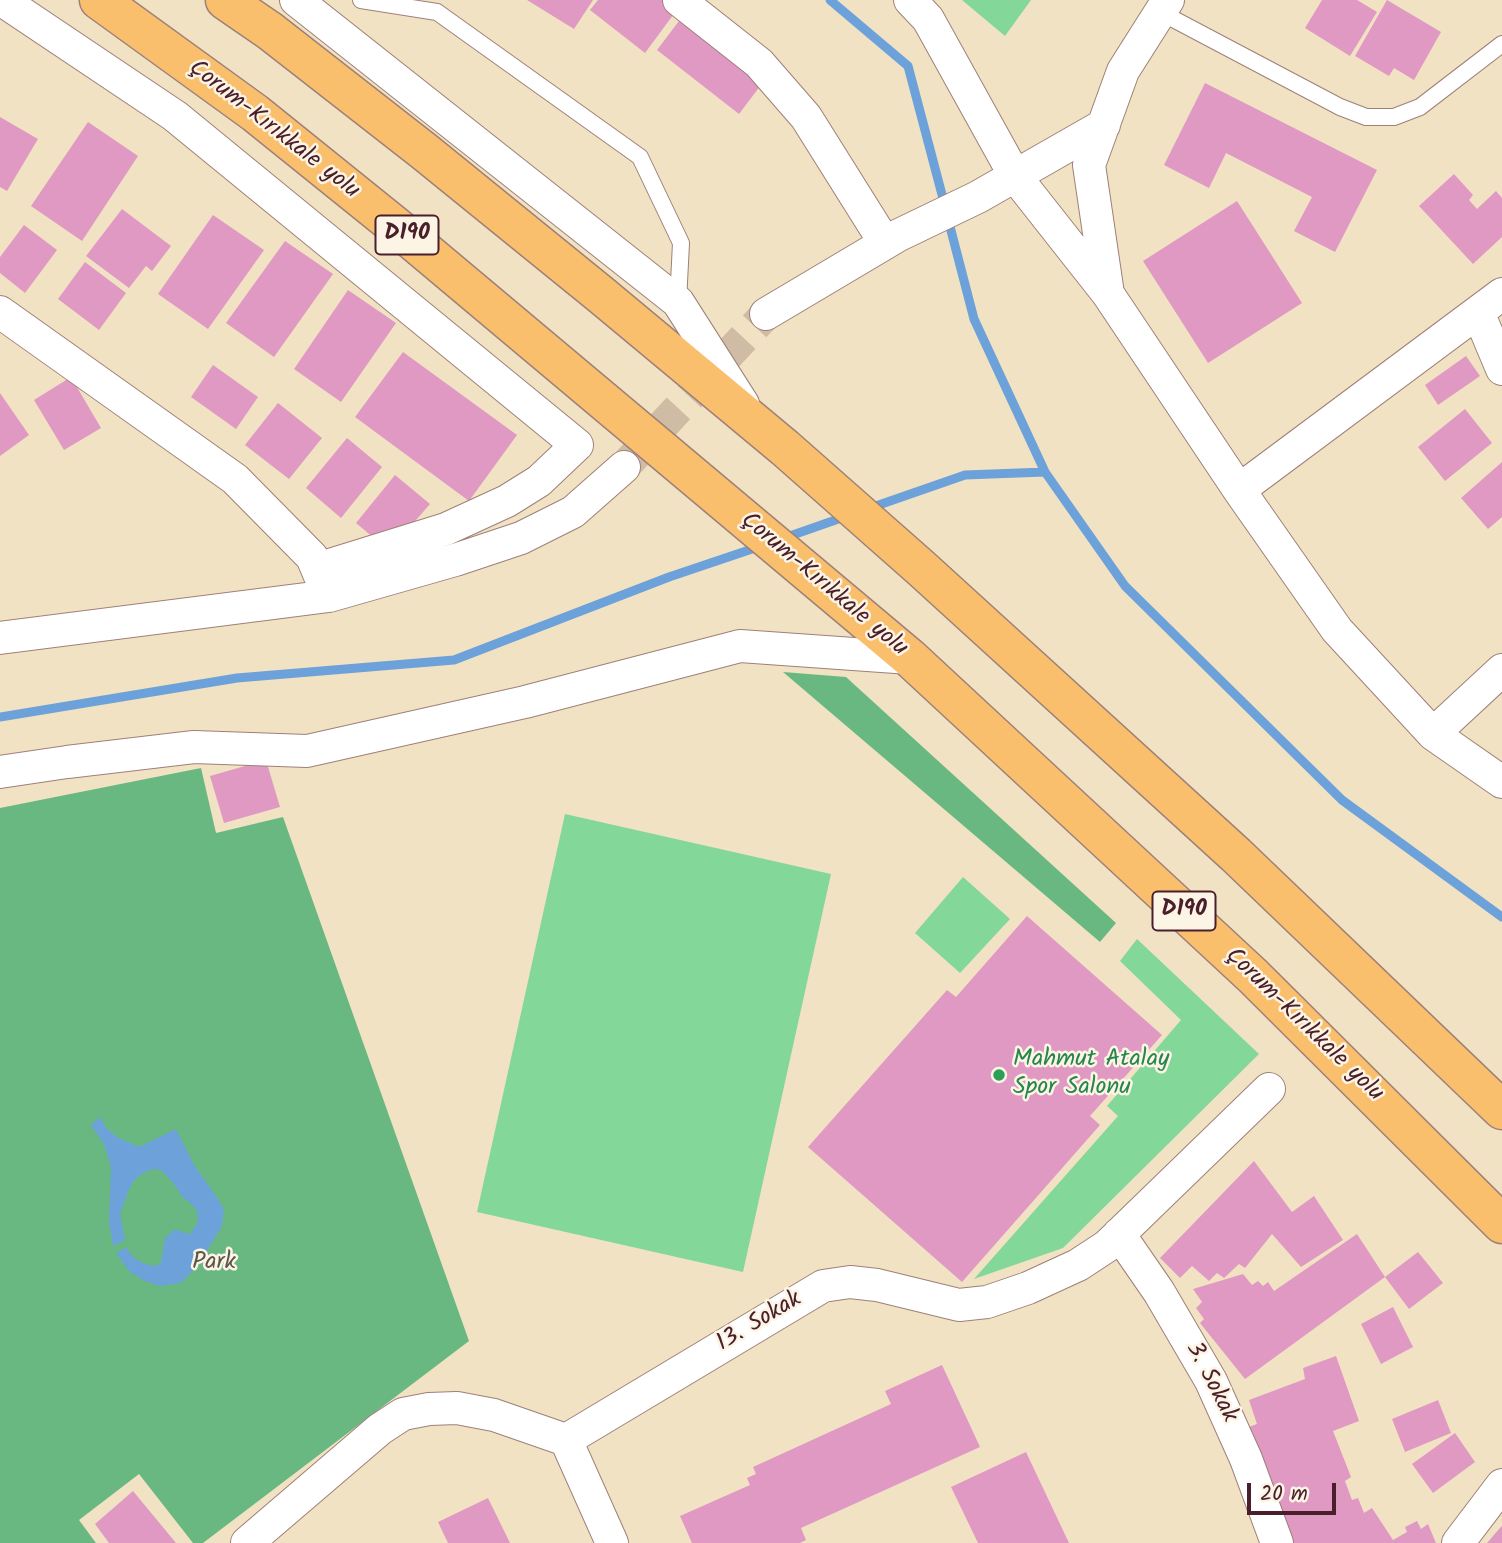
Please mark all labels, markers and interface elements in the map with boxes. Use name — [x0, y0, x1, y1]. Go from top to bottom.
street label: Çorum-Kırıkkale yolu — [182, 55, 364, 207]
road number: D190 — [376, 216, 438, 254]
street label: Çorum-Kırıkkale yolu — [734, 508, 912, 664]
road number: D190 — [1152, 891, 1216, 930]
street label: Çorum-Kırıkkale yolu — [1218, 943, 1388, 1109]
place label: Mahmut Atalay Spor Salonu — [1013, 1047, 1169, 1103]
marker: Mahmut Atalay Spor Salonu — [991, 1067, 1007, 1083]
park label: Park — [192, 1250, 236, 1278]
street label: 13. Sokak — [712, 1286, 808, 1360]
street label: 3. Sokak — [1178, 1338, 1242, 1428]
scale bar — [1250, 1470, 1339, 1514]
text: 20 m — [1260, 1478, 1308, 1511]

